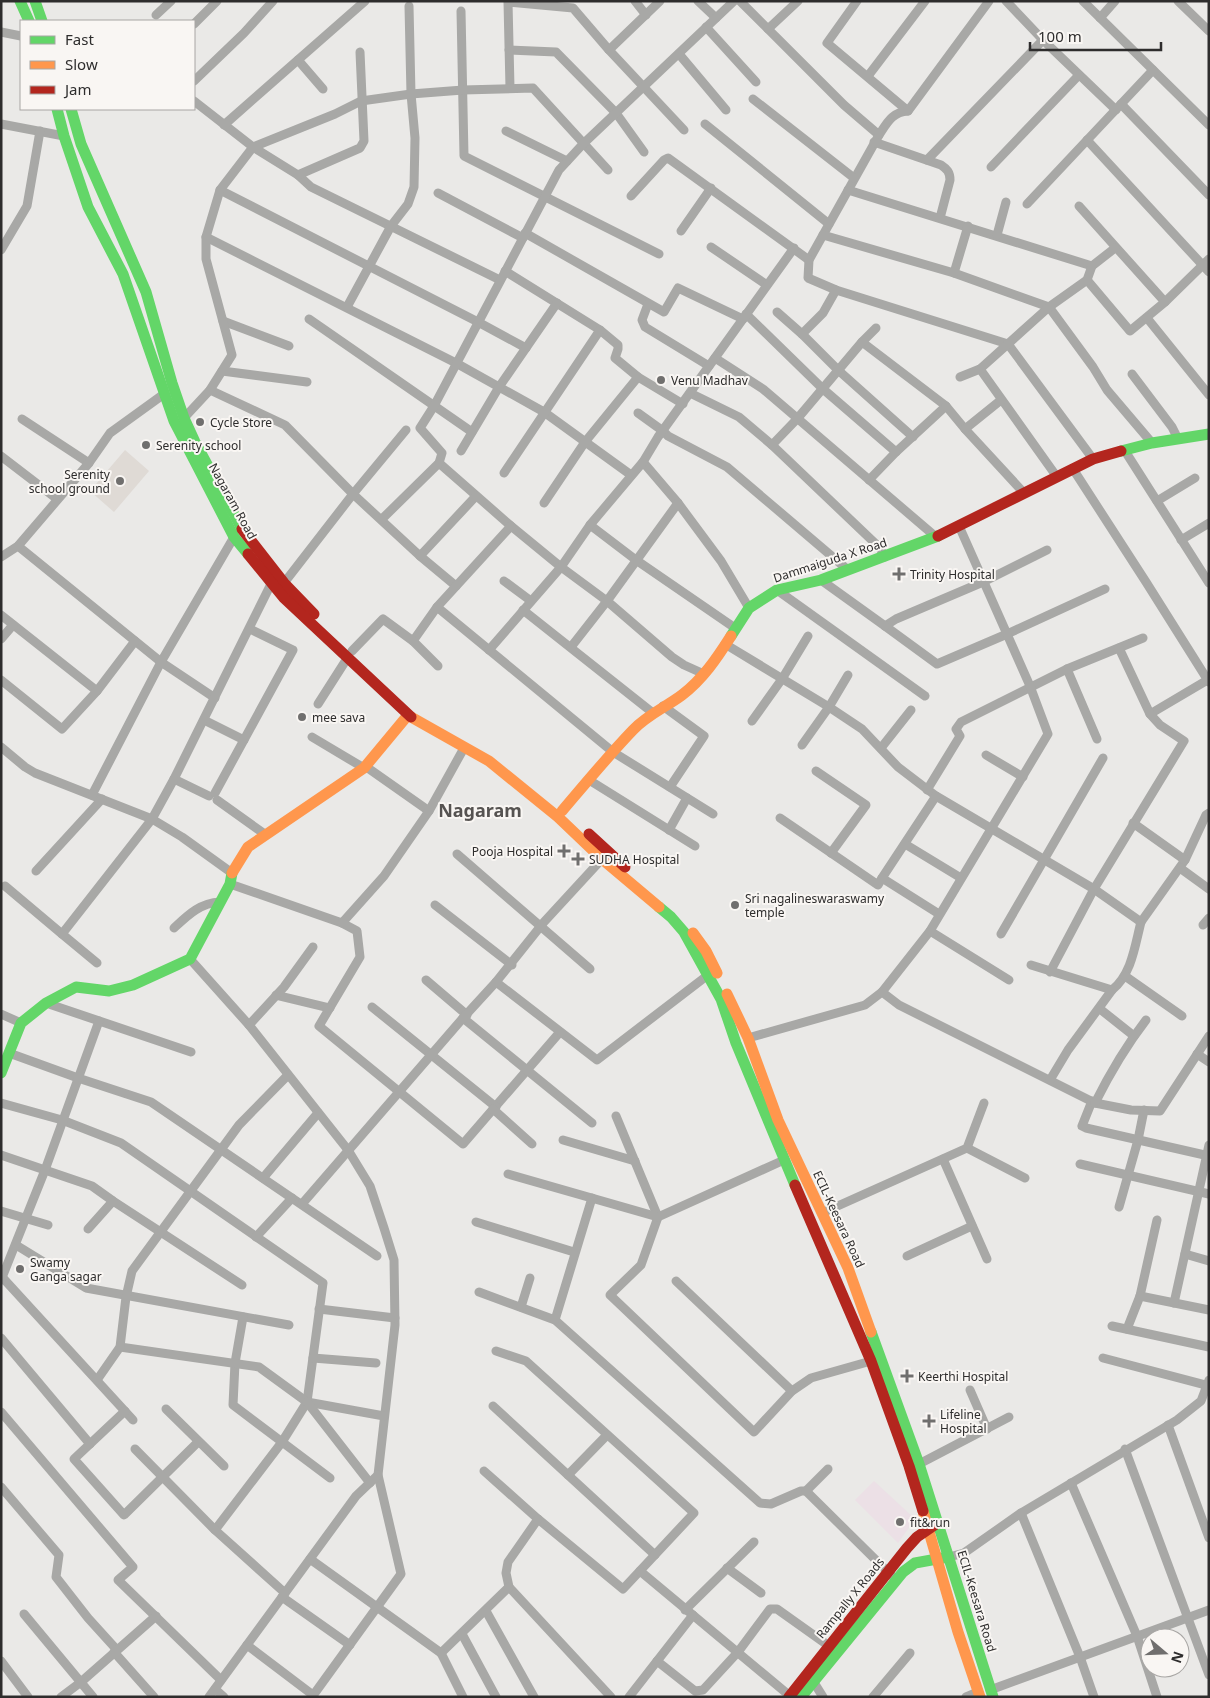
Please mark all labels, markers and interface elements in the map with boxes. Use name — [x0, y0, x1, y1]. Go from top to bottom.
legend — [20, 20, 195, 110]
scale bar — [1030, 20, 1161, 52]
text: 100 m — [1038, 26, 1082, 46]
text: Fast — [65, 29, 94, 49]
text: Slow — [65, 54, 98, 74]
text: Jam — [63, 79, 92, 99]
place label: Venu Madhav — [671, 372, 749, 389]
marker: Venu Madhav — [655, 374, 667, 386]
place label: Cycle Store — [210, 414, 272, 431]
marker: Cycle Store — [194, 416, 206, 428]
place label: Serenity school — [156, 437, 241, 454]
marker: Serenity school — [140, 439, 152, 451]
street label: Nagaram Road — [205, 460, 261, 542]
place label: Serenity school ground — [29, 466, 111, 497]
marker: Serenity school ground — [114, 475, 126, 487]
street label: Dammaiguda X Road — [771, 534, 889, 586]
place label: Trinity Hospital — [910, 566, 995, 583]
marker: Trinity Hospital — [892, 567, 906, 581]
place label: mee sava — [312, 709, 365, 726]
marker: mee sava — [296, 711, 308, 723]
district label: Nagaram — [438, 798, 522, 822]
place label: Pooja Hospital — [472, 843, 553, 860]
marker: Pooja Hospital — [557, 844, 571, 858]
place label: SUDHA Hospital — [589, 851, 679, 868]
marker: SUDHA Hospital — [571, 852, 585, 866]
place label: Sri nagalineswaraswamy temple — [745, 890, 885, 921]
marker: Sri nagalineswaraswamy temple — [729, 899, 741, 911]
street label: ECIL-Keesara Road — [809, 1168, 869, 1270]
place label: Swamy Ganga sagar — [30, 1254, 102, 1285]
marker: Swamy Ganga sagar — [14, 1263, 26, 1275]
place label: Keerthi Hospital — [918, 1368, 1008, 1385]
marker: Keerthi Hospital — [900, 1369, 914, 1383]
place label: Lifeline Hospital — [940, 1406, 987, 1437]
marker: Lifeline Hospital — [922, 1414, 936, 1428]
place label: fit&run — [910, 1514, 950, 1531]
marker: fit&run — [894, 1516, 906, 1528]
street label: ECIL-Keesara Road — [953, 1548, 1001, 1654]
street label: Rampally X Roads — [812, 1554, 888, 1642]
north arrow — [1140, 1628, 1190, 1678]
text: N — [1167, 1649, 1189, 1666]

